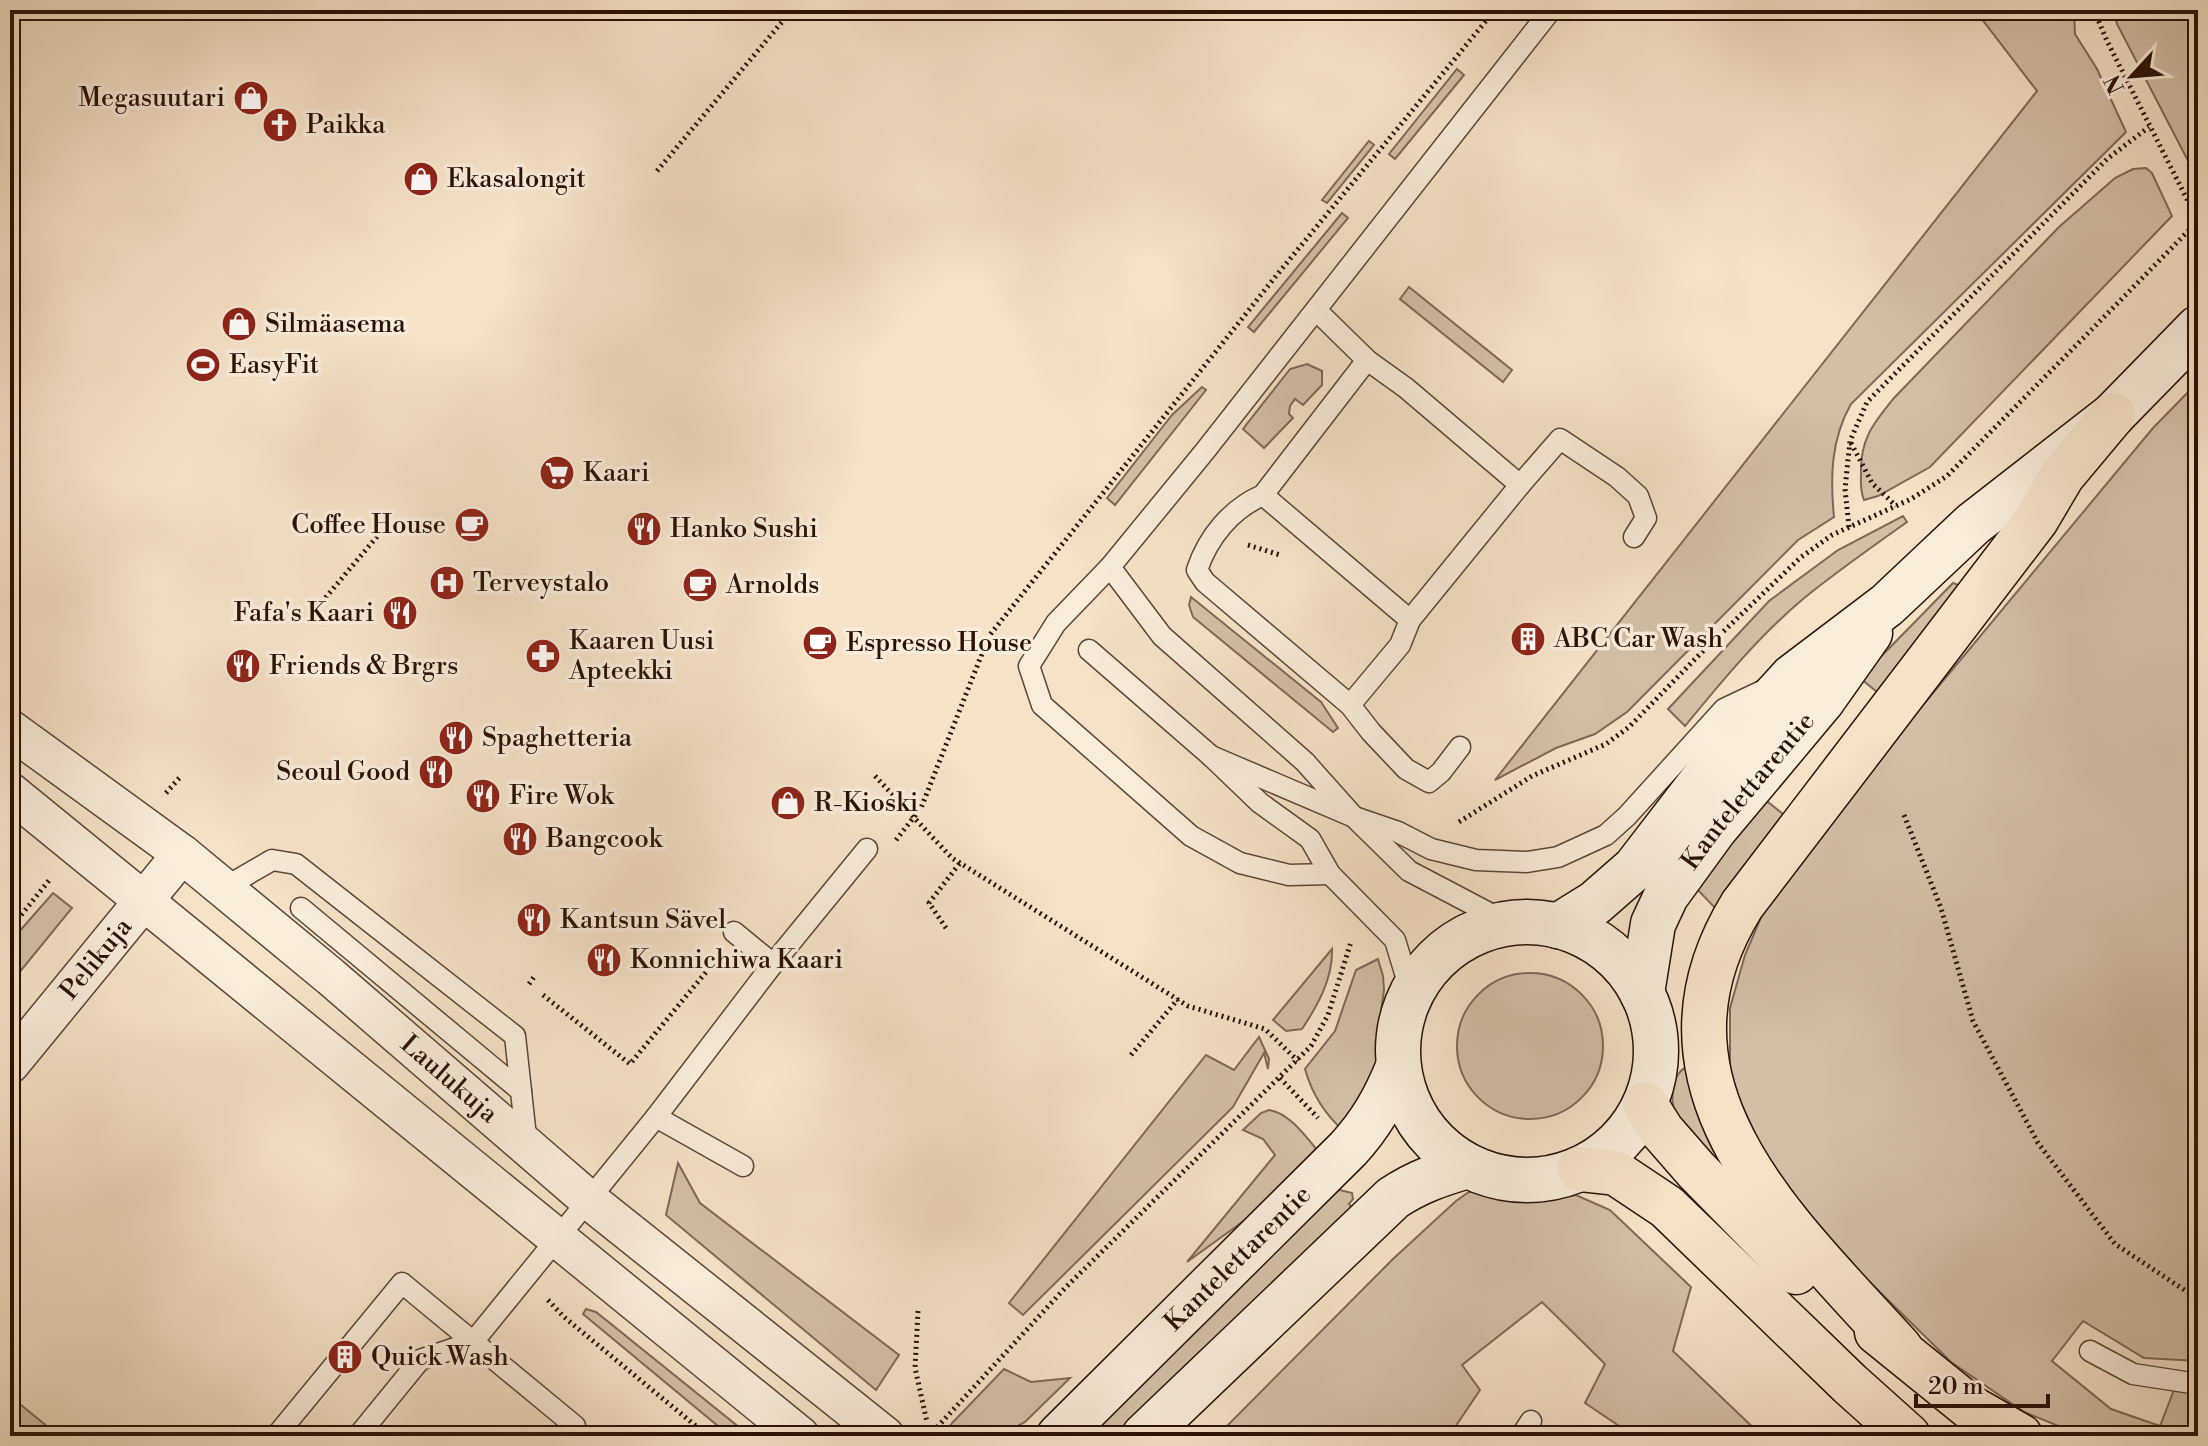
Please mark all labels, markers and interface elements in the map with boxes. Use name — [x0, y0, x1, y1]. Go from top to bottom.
north arrow — [2092, 36, 2172, 116]
text: N — [2099, 70, 2131, 98]
shop icon: Megasuutari — [232, 79, 270, 117]
place label: Megasuutari — [78, 82, 225, 114]
church icon: Paikka — [261, 106, 299, 144]
place label: Paikka — [306, 109, 386, 141]
shop icon: Ekasalongit — [402, 160, 440, 198]
place label: Ekasalongit — [447, 163, 586, 195]
shop icon: Silmäasema — [220, 305, 258, 343]
place label: Silmäasema — [265, 308, 407, 340]
sports icon: EasyFit — [184, 346, 222, 384]
place label: EasyFit — [229, 349, 319, 381]
supermarket icon: Kaari — [538, 454, 576, 492]
place label: Kaari — [583, 457, 650, 489]
cafe icon: Coffee House — [453, 506, 491, 544]
place label: Coffee House — [291, 509, 446, 541]
restaurant icon: Hanko Sushi — [625, 510, 663, 548]
place label: Hanko Sushi — [670, 513, 818, 545]
hospital icon: Terveystalo — [428, 564, 466, 602]
cafe icon: Arnolds — [681, 566, 719, 604]
place label: Terveystalo — [473, 567, 609, 599]
place label: Arnolds — [725, 569, 819, 601]
restaurant icon: Fafa's Kaari — [381, 594, 419, 632]
place label: Fafa's Kaari — [234, 597, 374, 629]
building icon: ABC Car Wash — [1509, 620, 1547, 658]
place label: ABC Car Wash — [1553, 623, 1723, 655]
cafe icon: Espresso House — [801, 624, 839, 662]
place label: Kaaren Uusi Apteekki — [568, 625, 714, 687]
place label: Espresso House — [846, 627, 1032, 659]
pharmacy icon: Kaaren Uusi Apteekki — [524, 637, 562, 675]
restaurant icon: Friends & Brgrs — [224, 647, 262, 685]
place label: Friends & Brgrs — [269, 650, 458, 682]
street label: Kantelettarentie — [1674, 706, 1822, 876]
restaurant icon: Spaghetteria — [437, 719, 475, 757]
place label: Spaghetteria — [482, 722, 633, 754]
restaurant icon: Seoul Good — [417, 753, 455, 791]
place label: Seoul Good — [276, 756, 410, 788]
restaurant icon: Fire Wok — [464, 777, 502, 815]
place label: Fire Wok — [509, 780, 615, 812]
shop icon: R-Kioski — [769, 784, 807, 822]
place label: R-Kioski — [814, 787, 918, 819]
restaurant icon: Bangcook — [501, 820, 539, 858]
place label: Bangcook — [545, 823, 664, 855]
restaurant icon: Kantsun Sävel — [515, 901, 553, 939]
place label: Kantsun Sävel — [560, 904, 726, 936]
street label: Pelikuja — [53, 911, 140, 1006]
restaurant icon: Konnichiwa Kaari — [585, 941, 623, 979]
place label: Konnichiwa Kaari — [630, 944, 843, 976]
street label: Laulukuja — [394, 1028, 505, 1131]
street label: Kantelettarentie — [1158, 1179, 1318, 1338]
building icon: Quick Wash — [326, 1338, 364, 1376]
place label: Quick Wash — [371, 1341, 509, 1373]
scale bar — [1916, 1358, 2048, 1408]
text: 20 m — [1928, 1372, 1984, 1402]

